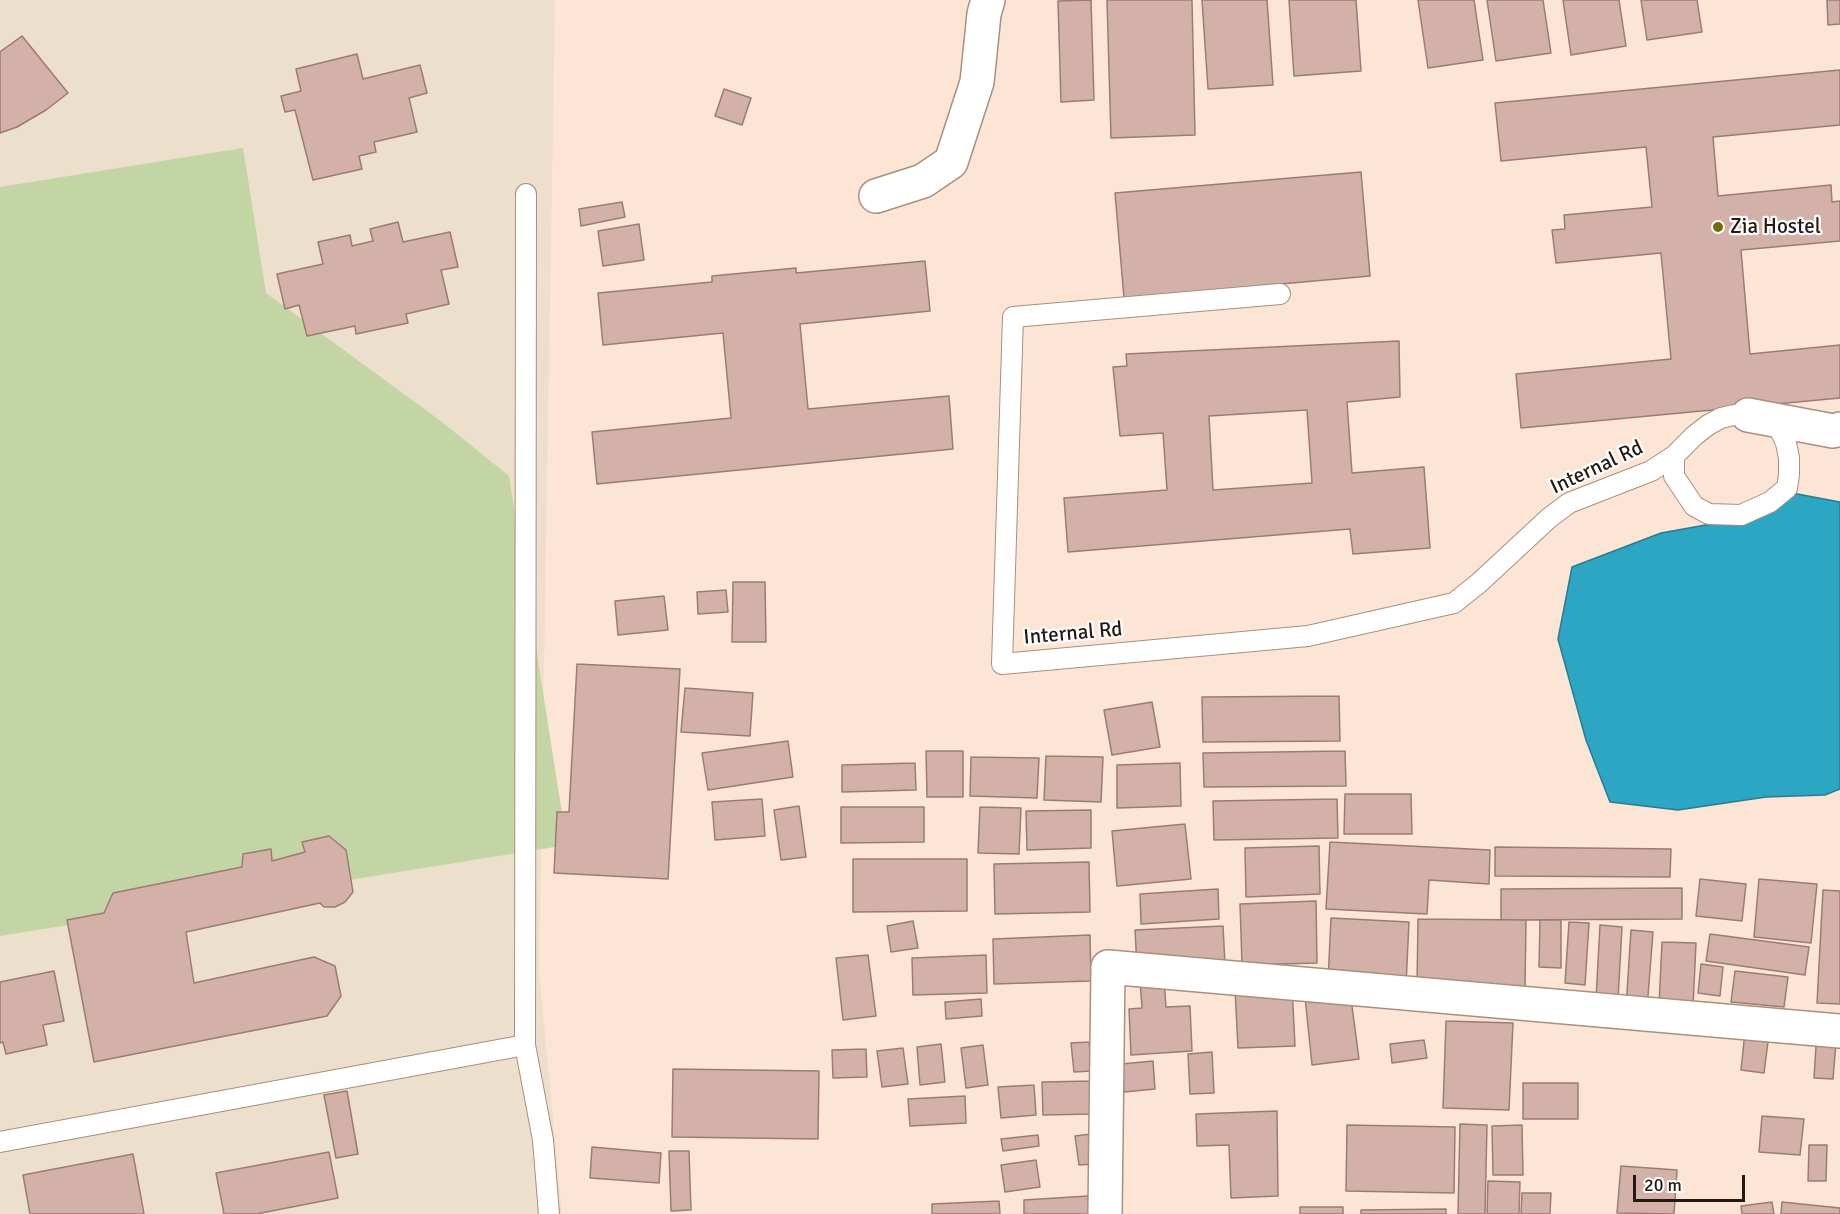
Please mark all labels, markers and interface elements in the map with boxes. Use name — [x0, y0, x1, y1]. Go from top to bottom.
place label: Zia Hostel — [1730, 214, 1821, 240]
marker: Zia Hostel — [1711, 220, 1725, 234]
street label: Internal Rd — [1547, 436, 1647, 500]
street label: Internal Rd — [1022, 617, 1124, 651]
scale bar — [1636, 1163, 1748, 1201]
text: 20 m — [1644, 1174, 1682, 1196]

